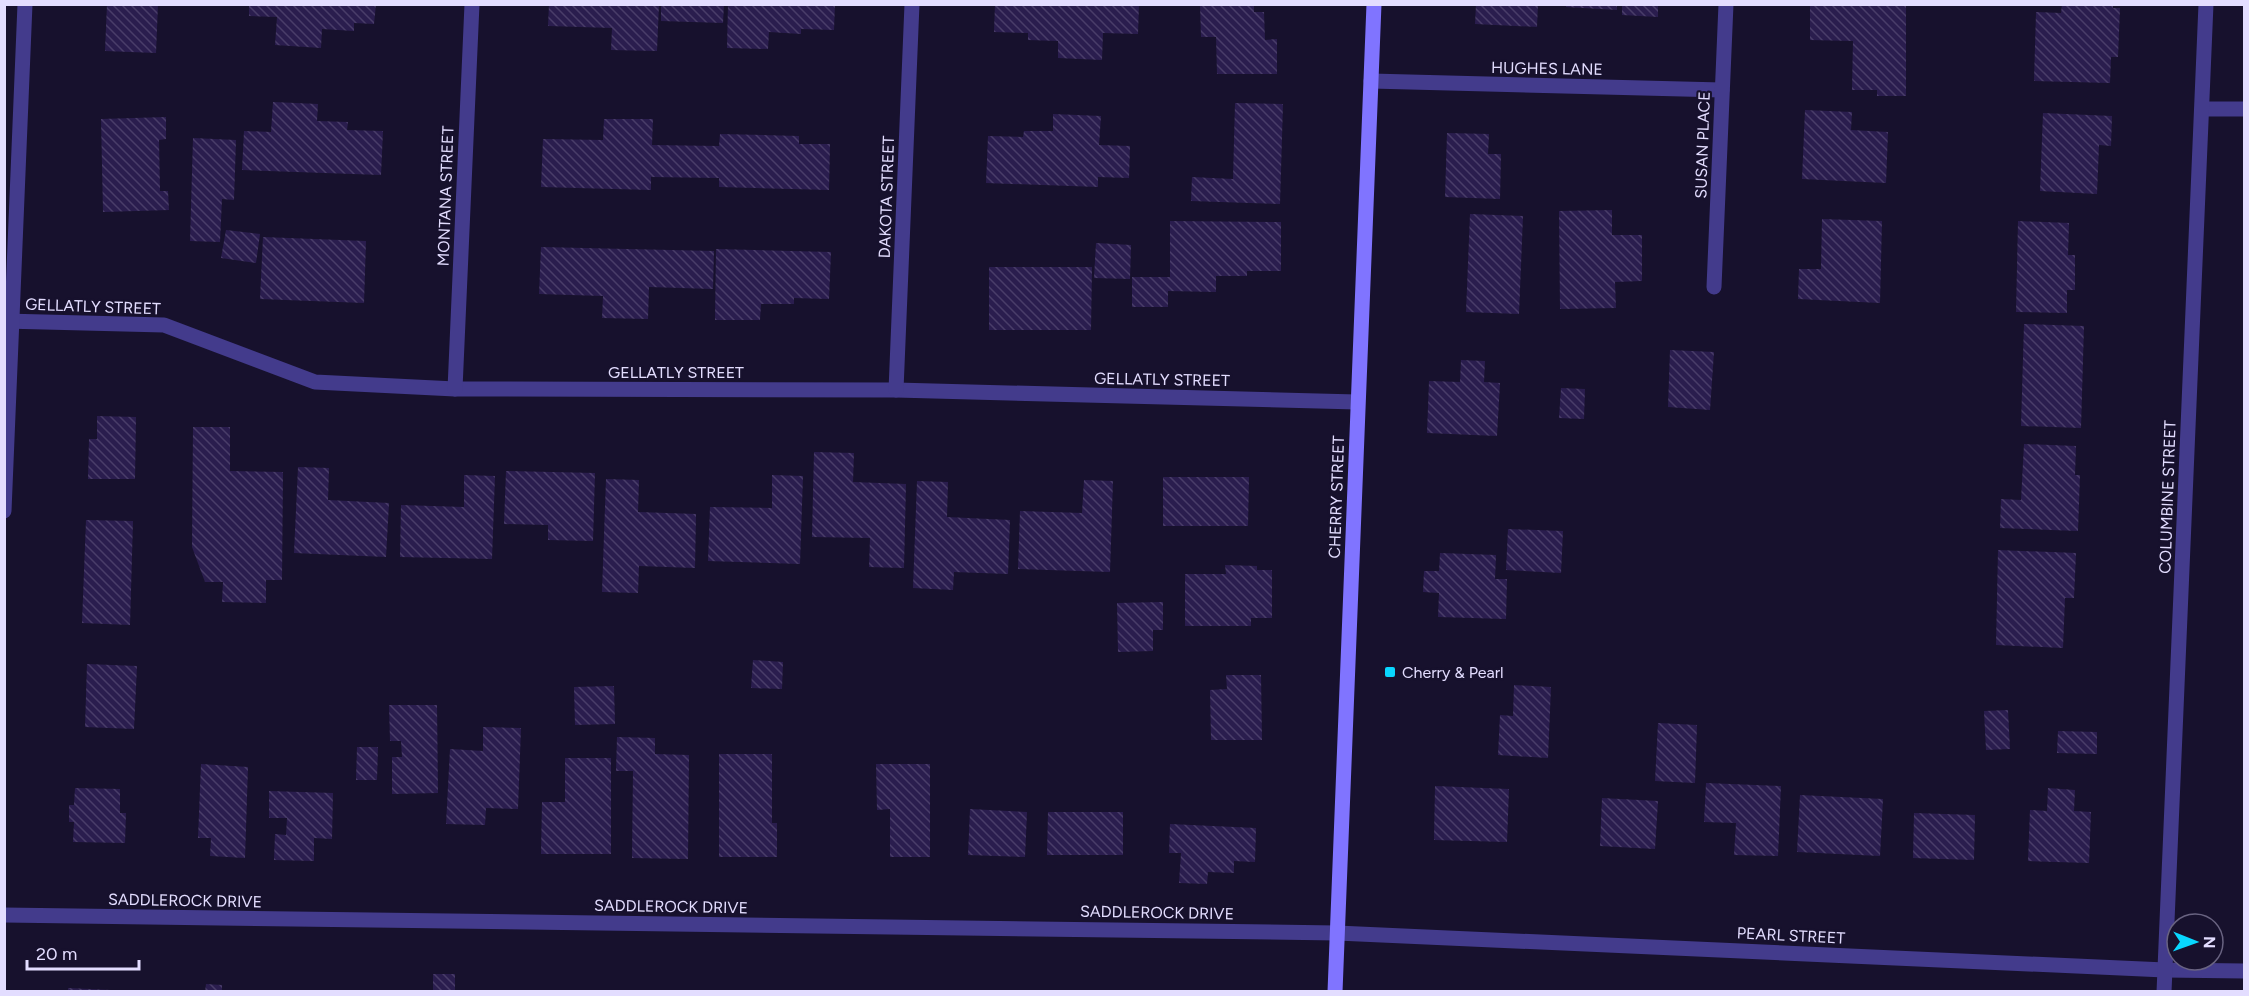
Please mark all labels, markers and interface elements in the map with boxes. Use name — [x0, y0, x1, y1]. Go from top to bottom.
street label: HUGHES LANE — [1491, 58, 1603, 79]
street label: SUSAN PLACE — [1691, 91, 1714, 199]
street label: MONTANA STREET — [434, 125, 457, 267]
street label: DAKOTA STREET — [875, 135, 898, 259]
street label: GELLATLY STREET — [25, 295, 161, 318]
street label: GELLATLY STREET — [608, 363, 744, 382]
street label: GELLATLY STREET — [1094, 369, 1230, 390]
street label: COLUMBINE STREET — [2155, 420, 2180, 574]
street label: CHERRY STREET — [1325, 435, 1348, 559]
place label: Cherry & Pearl — [1402, 663, 1504, 682]
marker: Cherry & Pearl — [1383, 665, 1397, 679]
street label: SADDLEROCK DRIVE — [108, 890, 262, 911]
street label: SADDLEROCK DRIVE — [594, 896, 748, 917]
street label: SADDLEROCK DRIVE — [1080, 902, 1234, 923]
north arrow — [2165, 912, 2225, 972]
street label: PEARL STREET — [1736, 923, 1846, 948]
scale bar — [27, 933, 140, 971]
text: N — [2200, 936, 2219, 949]
text: 20 m — [36, 943, 77, 965]

